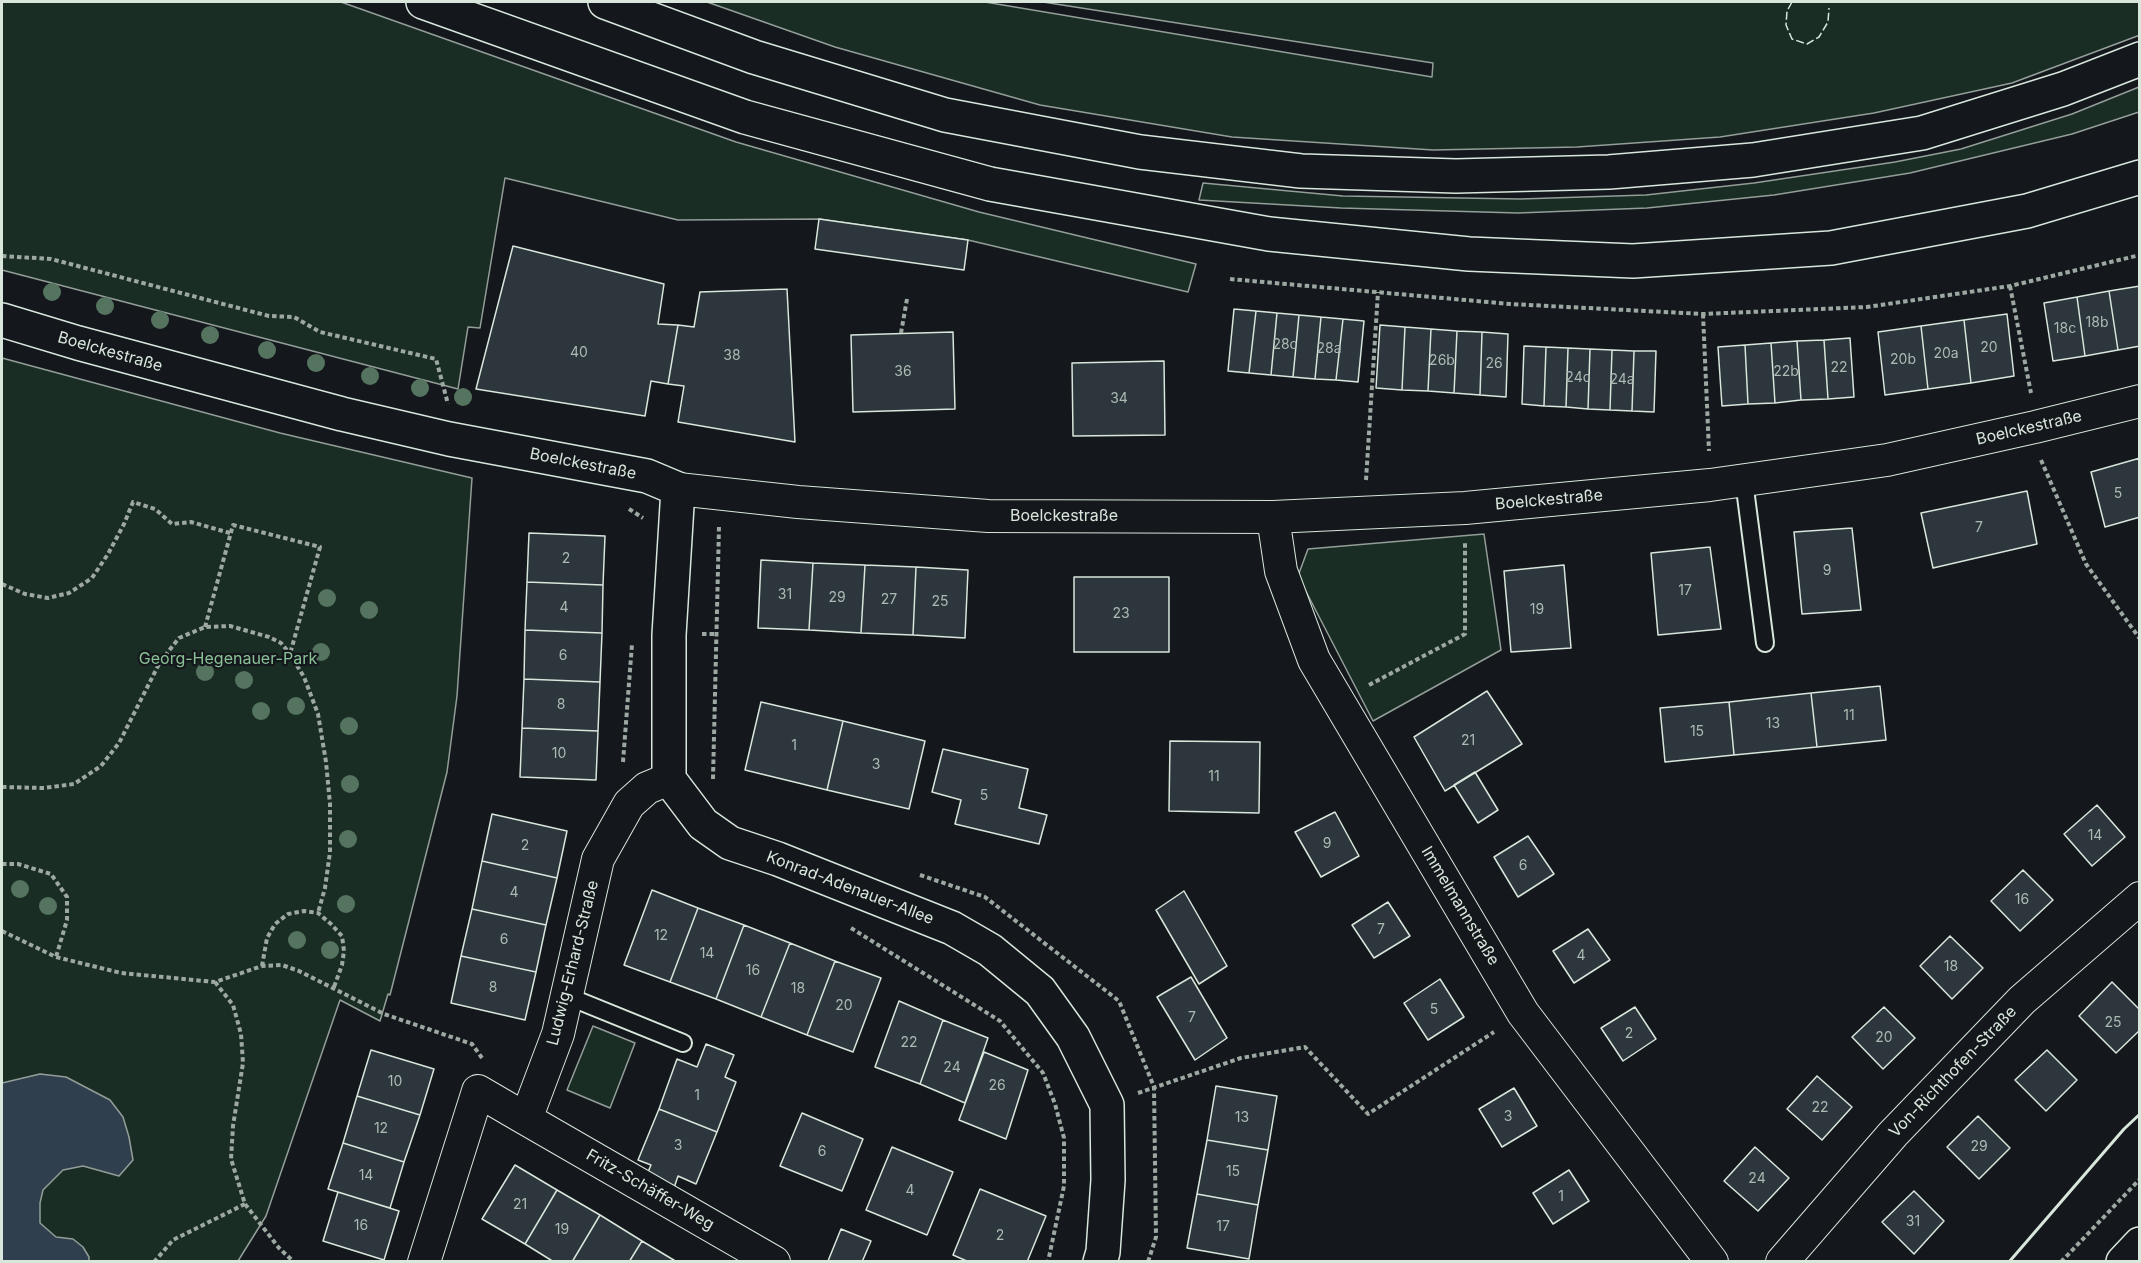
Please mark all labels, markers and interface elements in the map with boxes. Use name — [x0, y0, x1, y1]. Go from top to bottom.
house number: 18b — [2086, 315, 2108, 331]
house number: 18c — [2054, 321, 2076, 337]
street label: Boelckestraße — [55, 328, 165, 376]
house number: 28c — [1272, 337, 1298, 353]
house number: 20 — [1980, 340, 1998, 356]
house number: 28a — [1316, 341, 1342, 357]
house number: 40 — [570, 345, 588, 361]
house number: 20a — [1933, 346, 1959, 362]
house number: 38 — [723, 348, 741, 364]
house number: 20b — [1890, 352, 1916, 368]
house number: 26b — [1429, 353, 1455, 369]
house number: 26 — [1485, 356, 1503, 372]
house number: 22 — [1830, 360, 1848, 376]
house number: 36 — [894, 364, 912, 380]
house number: 22b — [1773, 364, 1799, 380]
house number: 24c — [1565, 370, 1591, 386]
house number: 24a — [1609, 372, 1635, 388]
house number: 34 — [1110, 391, 1128, 407]
street label: Boelckestraße — [1974, 406, 2084, 450]
street label: Boelckestraße — [528, 444, 638, 484]
street label: Boelckestraße — [1494, 486, 1604, 514]
house number: 5 — [2114, 486, 2122, 502]
street label: Boelckestraße — [1010, 506, 1118, 526]
house number: 7 — [1975, 520, 1983, 536]
house number: 2 — [562, 551, 570, 567]
house number: 9 — [1823, 563, 1831, 579]
house number: 17 — [1678, 583, 1692, 599]
house number: 31 — [778, 587, 792, 603]
house number: 29 — [828, 590, 846, 606]
house number: 27 — [881, 592, 897, 608]
house number: 25 — [931, 594, 949, 610]
house number: 4 — [559, 600, 569, 616]
house number: 19 — [1530, 602, 1544, 618]
house number: 23 — [1112, 606, 1130, 622]
house number: 6 — [559, 648, 567, 664]
park label: Georg-Hegenauer-Park — [139, 649, 317, 669]
house number: 8 — [557, 697, 565, 713]
house number: 11 — [1843, 708, 1855, 724]
house number: 13 — [1766, 716, 1780, 732]
house number: 15 — [1690, 724, 1704, 740]
house number: 21 — [1461, 733, 1475, 749]
house number: 1 — [791, 738, 797, 754]
house number: 10 — [552, 746, 566, 762]
house number: 3 — [872, 757, 880, 773]
house number: 11 — [1208, 769, 1220, 785]
house number: 5 — [980, 788, 988, 804]
house number: 14 — [2088, 828, 2102, 844]
house number: 9 — [1323, 836, 1331, 852]
house number: 2 — [521, 838, 529, 854]
street label: Immelmannstraße — [1417, 843, 1503, 969]
street label: Konrad-Adenauer-Allee — [764, 847, 936, 929]
house number: 6 — [1519, 858, 1527, 874]
street label: Ludwig-Erhard-Straße — [543, 878, 603, 1048]
house number: 4 — [509, 885, 519, 901]
house number: 16 — [2015, 892, 2029, 908]
house number: 7 — [1377, 922, 1385, 938]
house number: 12 — [654, 928, 668, 944]
house number: 6 — [500, 932, 508, 948]
house number: 14 — [700, 946, 714, 962]
house number: 4 — [1576, 948, 1586, 964]
house number: 18 — [1944, 959, 1958, 975]
house number: 16 — [746, 963, 760, 979]
house number: 8 — [489, 980, 497, 996]
house number: 18 — [791, 981, 805, 997]
house number: 20 — [835, 998, 853, 1014]
house number: 5 — [1430, 1002, 1438, 1018]
street label: Von-Richthofen-Straße — [1885, 1002, 2021, 1142]
house number: 7 — [1188, 1010, 1196, 1026]
house number: 25 — [2104, 1015, 2122, 1031]
house number: 2 — [1625, 1026, 1633, 1042]
house number: 20 — [1875, 1030, 1893, 1046]
house number: 22 — [900, 1035, 918, 1051]
house number: 24 — [943, 1060, 961, 1076]
house number: 10 — [388, 1074, 402, 1090]
house number: 26 — [988, 1078, 1006, 1094]
house number: 1 — [694, 1088, 700, 1104]
house number: 22 — [1811, 1100, 1829, 1116]
house number: 3 — [1504, 1109, 1512, 1125]
house number: 13 — [1235, 1110, 1249, 1126]
house number: 12 — [374, 1121, 388, 1137]
house number: 3 — [674, 1138, 682, 1154]
house number: 29 — [1970, 1139, 1988, 1155]
house number: 6 — [818, 1144, 826, 1160]
street label: Fritz-Schäffer-Weg — [583, 1146, 717, 1234]
house number: 15 — [1226, 1164, 1240, 1180]
house number: 14 — [359, 1168, 373, 1184]
house number: 24 — [1748, 1171, 1766, 1187]
house number: 4 — [905, 1183, 915, 1199]
house number: 1 — [1558, 1189, 1564, 1205]
house number: 21 — [513, 1197, 527, 1213]
house number: 31 — [1906, 1214, 1920, 1230]
house number: 16 — [354, 1218, 368, 1234]
house number: 17 — [1216, 1219, 1230, 1235]
house number: 19 — [555, 1222, 569, 1238]
house number: 2 — [996, 1228, 1004, 1244]

